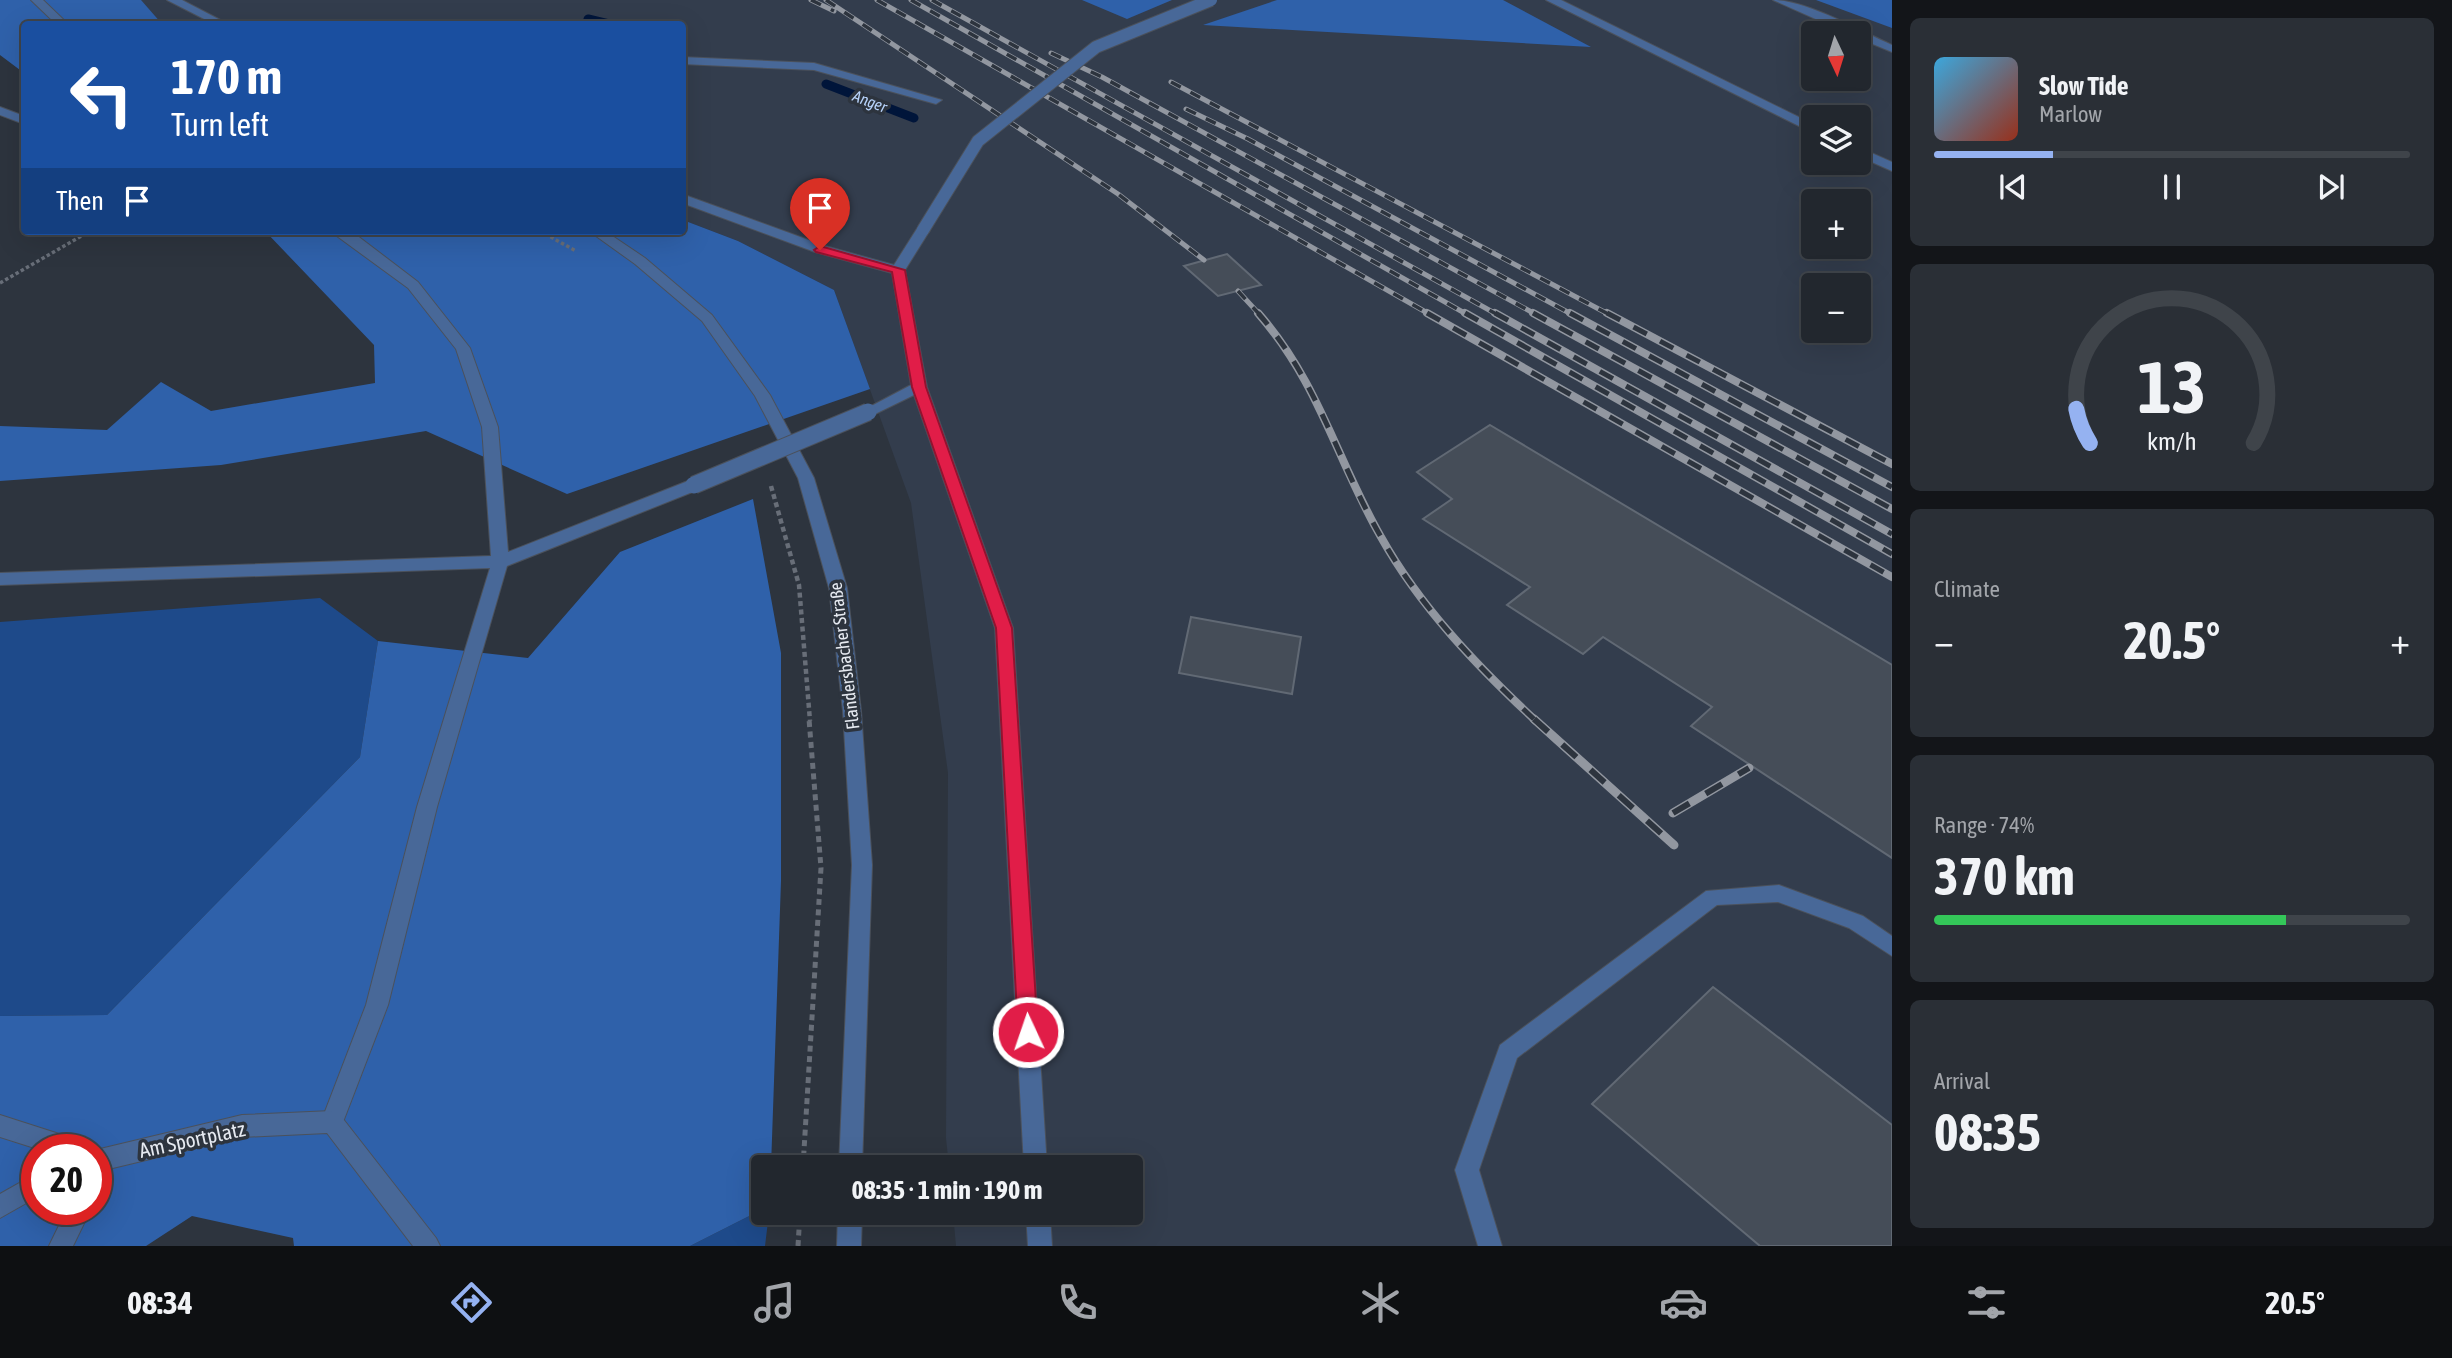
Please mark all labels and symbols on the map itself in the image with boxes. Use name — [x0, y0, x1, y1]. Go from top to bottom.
north arrow — [1801, 21, 1871, 91]
water label: Anger — [849, 86, 891, 117]
pin — [790, 178, 850, 250]
street label: Flandersbacher Straße — [825, 581, 863, 731]
position arrow — [991, 995, 1065, 1069]
street label: Am Sportplatz — [137, 1116, 248, 1162]
speed limit sign: 20 — [21, 1134, 112, 1225]

